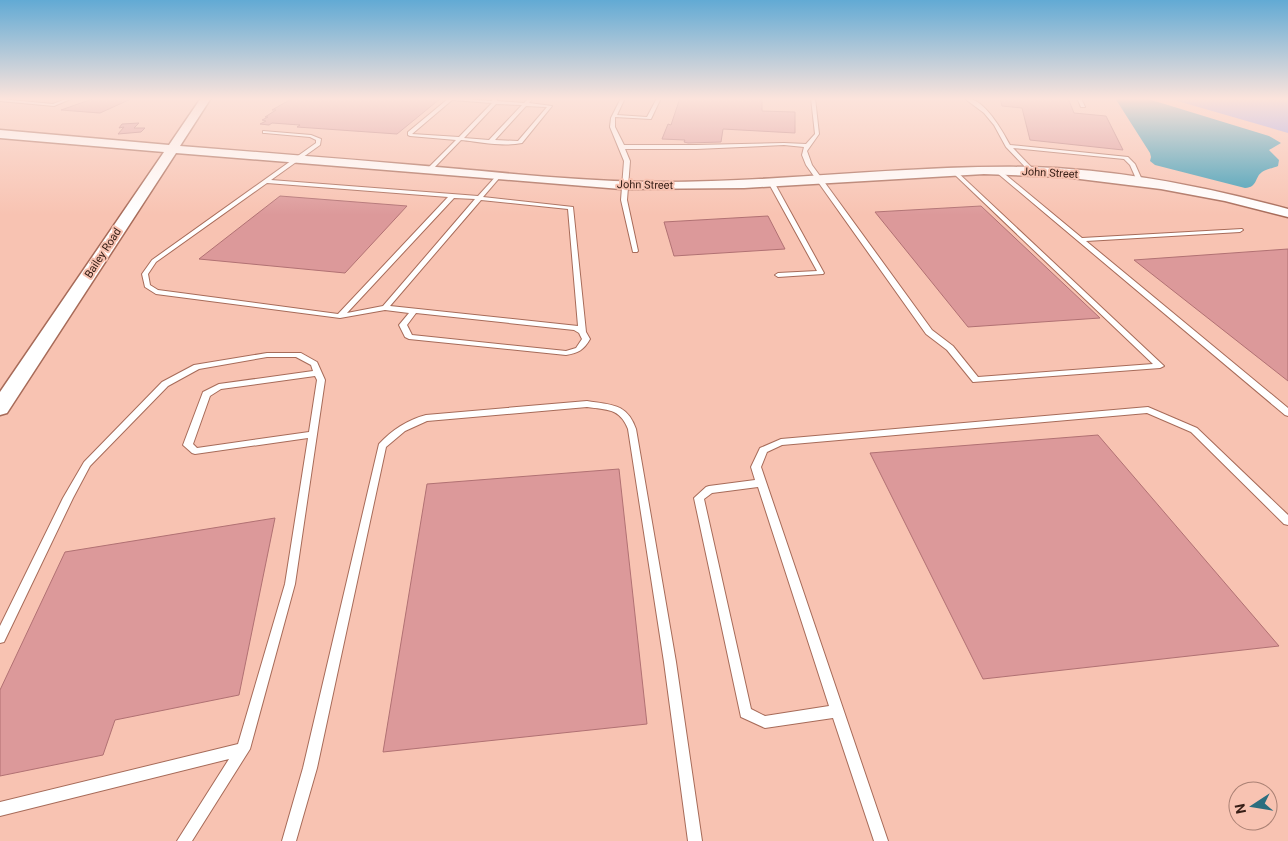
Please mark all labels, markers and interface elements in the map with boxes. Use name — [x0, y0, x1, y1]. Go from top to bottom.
street label: John Street — [1022, 165, 1079, 181]
street label: John Street — [617, 178, 674, 192]
street label: Bailey Road — [82, 226, 124, 280]
north arrow — [1228, 781, 1278, 831]
text: N — [1231, 802, 1249, 815]

